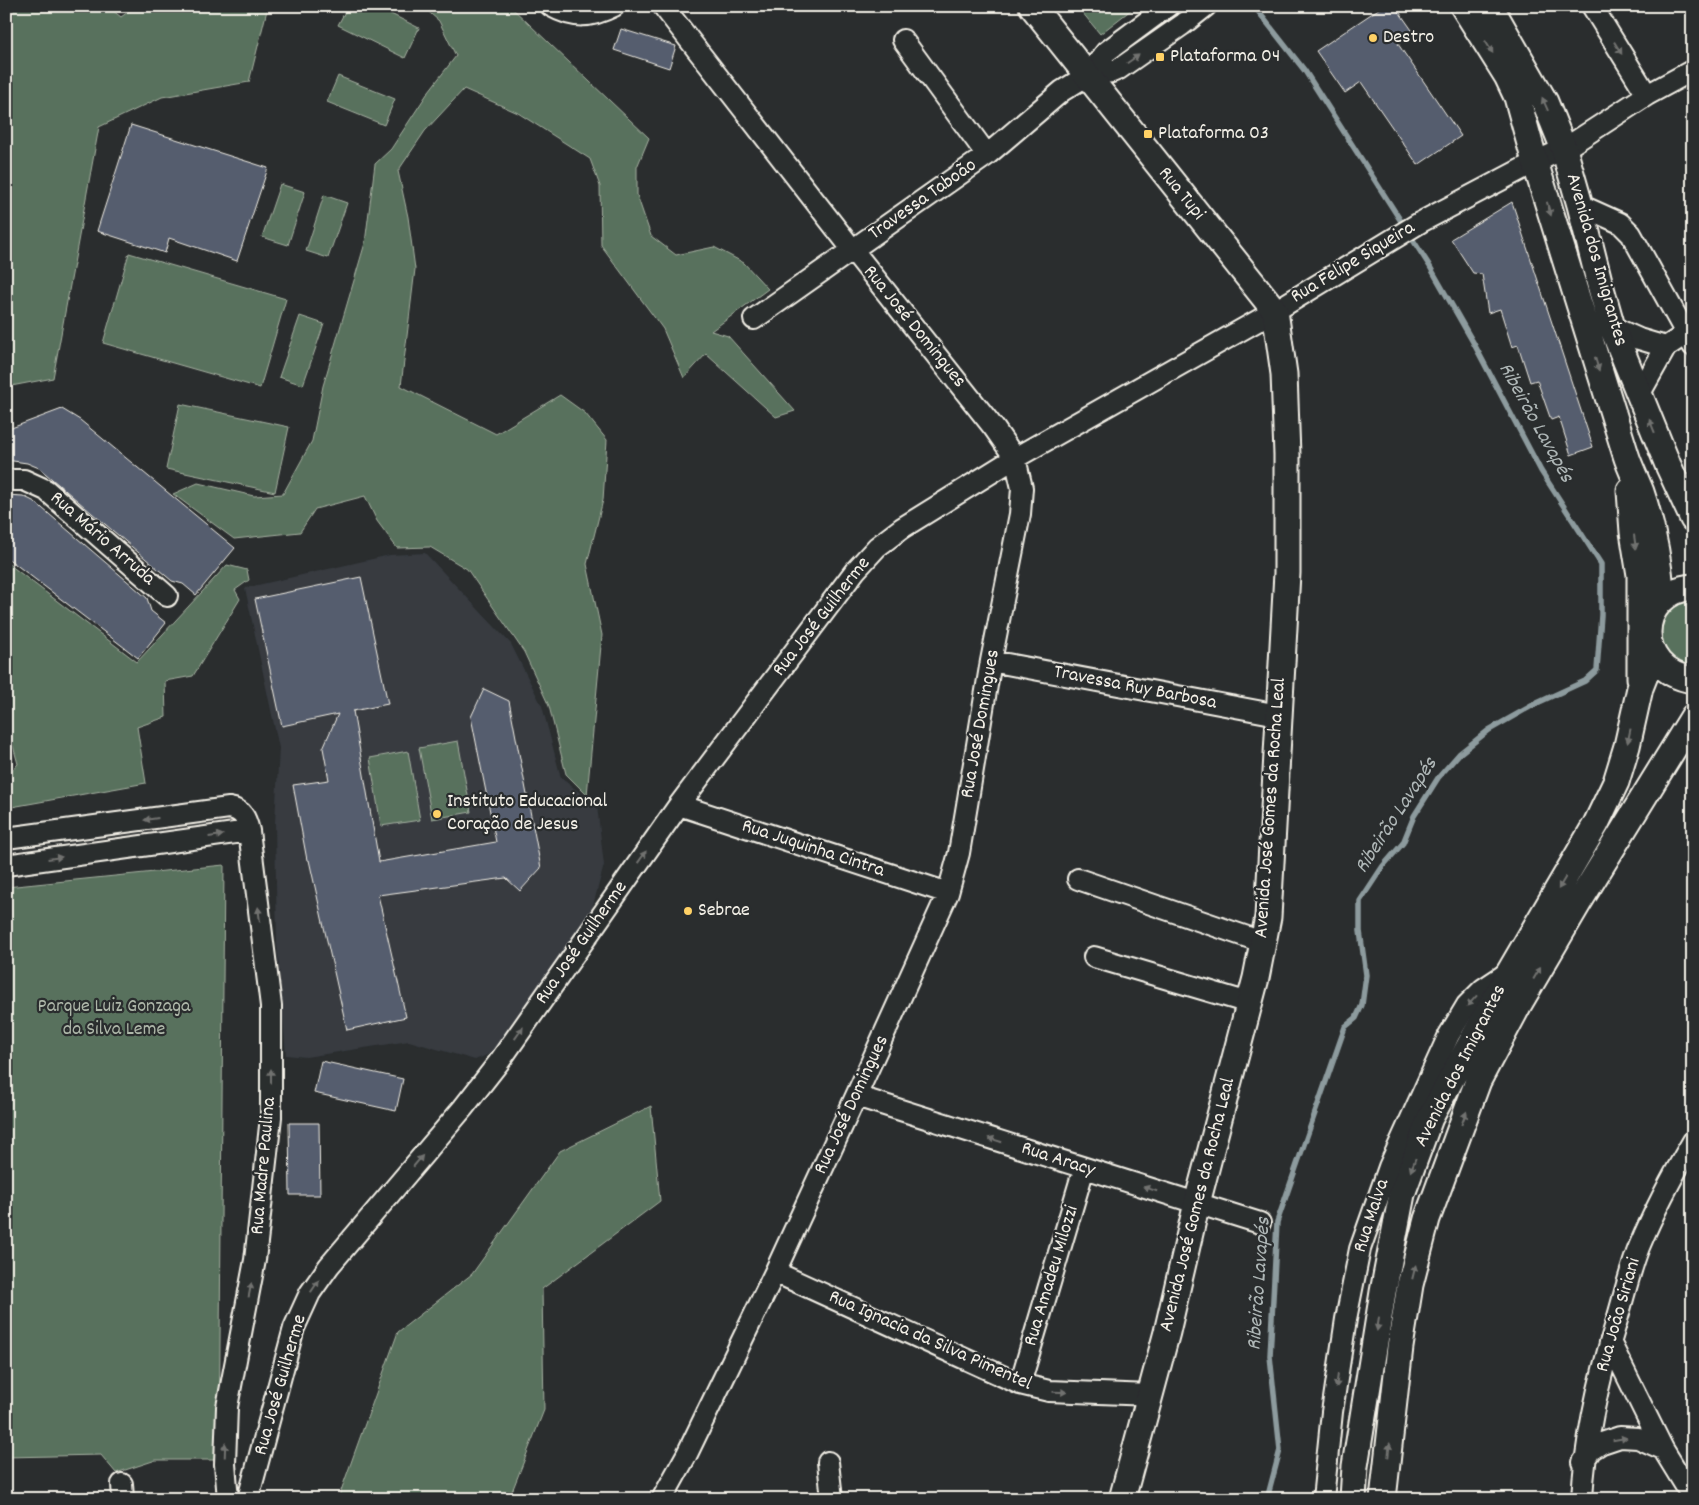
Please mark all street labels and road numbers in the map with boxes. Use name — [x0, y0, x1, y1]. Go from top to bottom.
street label: Travessa Taboão — [863, 152, 983, 248]
street label: Rua Tupi — [1151, 161, 1212, 227]
street label: Avenida dos Imigrantes — [1558, 170, 1634, 350]
street label: Rua Felipe Siqueira — [1286, 215, 1421, 311]
street label: Rua José Domingues — [856, 260, 972, 394]
street label: Rua Mário Arruda — [43, 485, 161, 593]
street label: Rua José Guilherme — [766, 551, 878, 683]
street label: Rua José Domingues — [954, 647, 1008, 801]
street label: Travessa Ruy Barbosa — [1051, 658, 1219, 718]
street label: Avenida José Gomes da Rocha Leal — [1248, 677, 1294, 939]
street label: Rua Juquinha Cintra — [738, 813, 889, 885]
street label: Rua José Guilherme — [529, 875, 635, 1010]
street label: Avenida dos Imigrantes — [1408, 980, 1514, 1152]
street label: Rua José Domingues — [807, 1031, 897, 1179]
street label: Avenida José Gomes da Rocha Leal — [1153, 1075, 1243, 1335]
street label: Rua Madre Paulina — [244, 1096, 284, 1236]
street label: Rua Aracy — [1017, 1135, 1099, 1185]
street label: Rua Malva — [1347, 1175, 1397, 1256]
street label: Rua Amadeu Milozzi — [1017, 1202, 1087, 1350]
street label: Rua João Siriani — [1589, 1254, 1649, 1375]
street label: Rua Ignacia da Silva Pimentel — [824, 1283, 1036, 1399]
street label: Rua José Guilherme — [248, 1311, 315, 1459]

